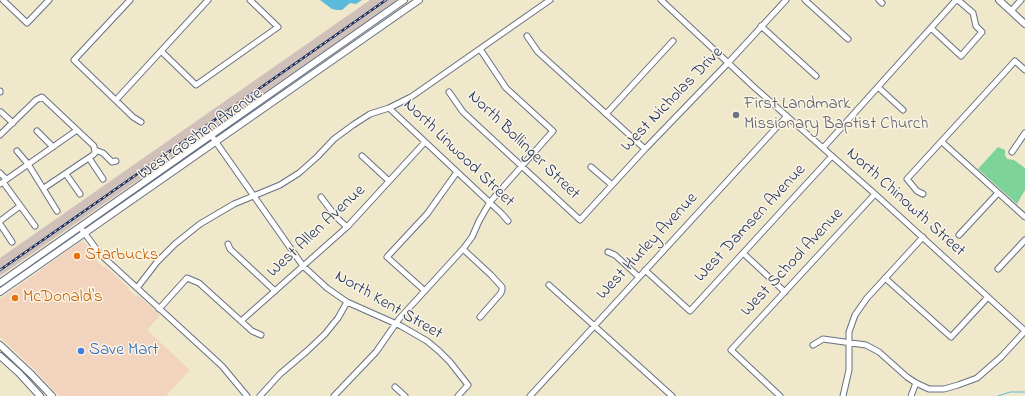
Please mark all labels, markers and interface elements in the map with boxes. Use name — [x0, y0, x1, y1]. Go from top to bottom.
street label: West Nicholas Drive — [618, 43, 728, 157]
street label: West Goshen Avenue — [135, 85, 267, 185]
street label: North Bollinger Street — [463, 87, 583, 205]
place label: First Landmark Missionary Baptist Church — [744, 95, 928, 135]
street label: North Linwood Street — [398, 96, 518, 212]
marker: First Landmark Missionary Baptist Church — [731, 110, 741, 120]
street label: North Chinowth Street — [841, 144, 969, 262]
street label: West Damsen Avenue — [691, 161, 811, 287]
street label: West Allen Avenue — [264, 181, 370, 283]
street label: West Hurley Avenue — [593, 189, 703, 305]
street label: West School Avenue — [737, 204, 849, 322]
place label: Starbucks — [85, 246, 158, 266]
marker: Starbucks — [72, 251, 82, 261]
street label: North Kent Street — [331, 267, 445, 345]
place label: McDonald's — [23, 288, 103, 308]
marker: McDonald's — [10, 293, 20, 303]
place label: Save Mart — [89, 341, 159, 361]
marker: Save Mart — [76, 346, 86, 356]

